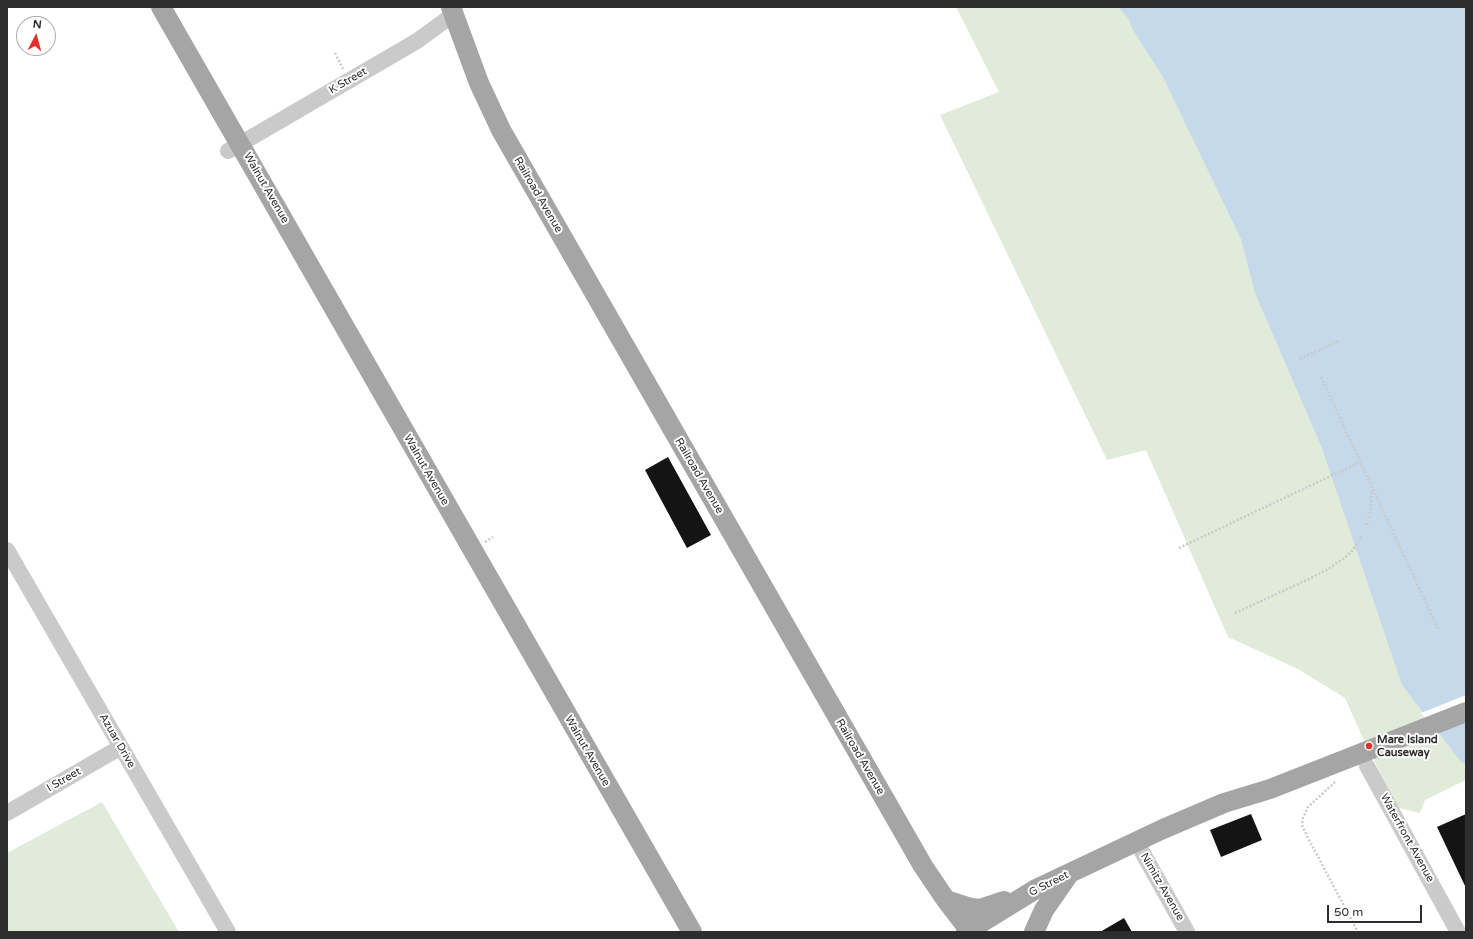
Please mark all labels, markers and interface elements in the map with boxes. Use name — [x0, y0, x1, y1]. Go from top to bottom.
north arrow — [16, 16, 56, 56]
text: N — [32, 18, 42, 31]
street label: K Street — [327, 65, 369, 97]
street label: Walnut Avenue — [240, 150, 292, 226]
street label: Railroad Avenue — [511, 155, 565, 235]
street label: Walnut Avenue — [400, 432, 452, 508]
street label: Railroad Avenue — [672, 436, 726, 516]
street label: Azuar Drive — [96, 711, 138, 771]
street label: Walnut Avenue — [561, 713, 613, 789]
street label: Railroad Avenue — [833, 717, 887, 797]
place label: Mare Island Causeway — [1377, 733, 1438, 759]
marker: Mare Island Causeway — [1364, 741, 1374, 751]
street label: I Street — [44, 765, 84, 795]
street label: Waterfront Avenue — [1377, 791, 1437, 885]
street label: Nimitz Avenue — [1137, 851, 1187, 923]
street label: G Street — [1027, 868, 1071, 900]
scale bar — [1329, 897, 1424, 923]
text: 50 m — [1334, 905, 1363, 919]

